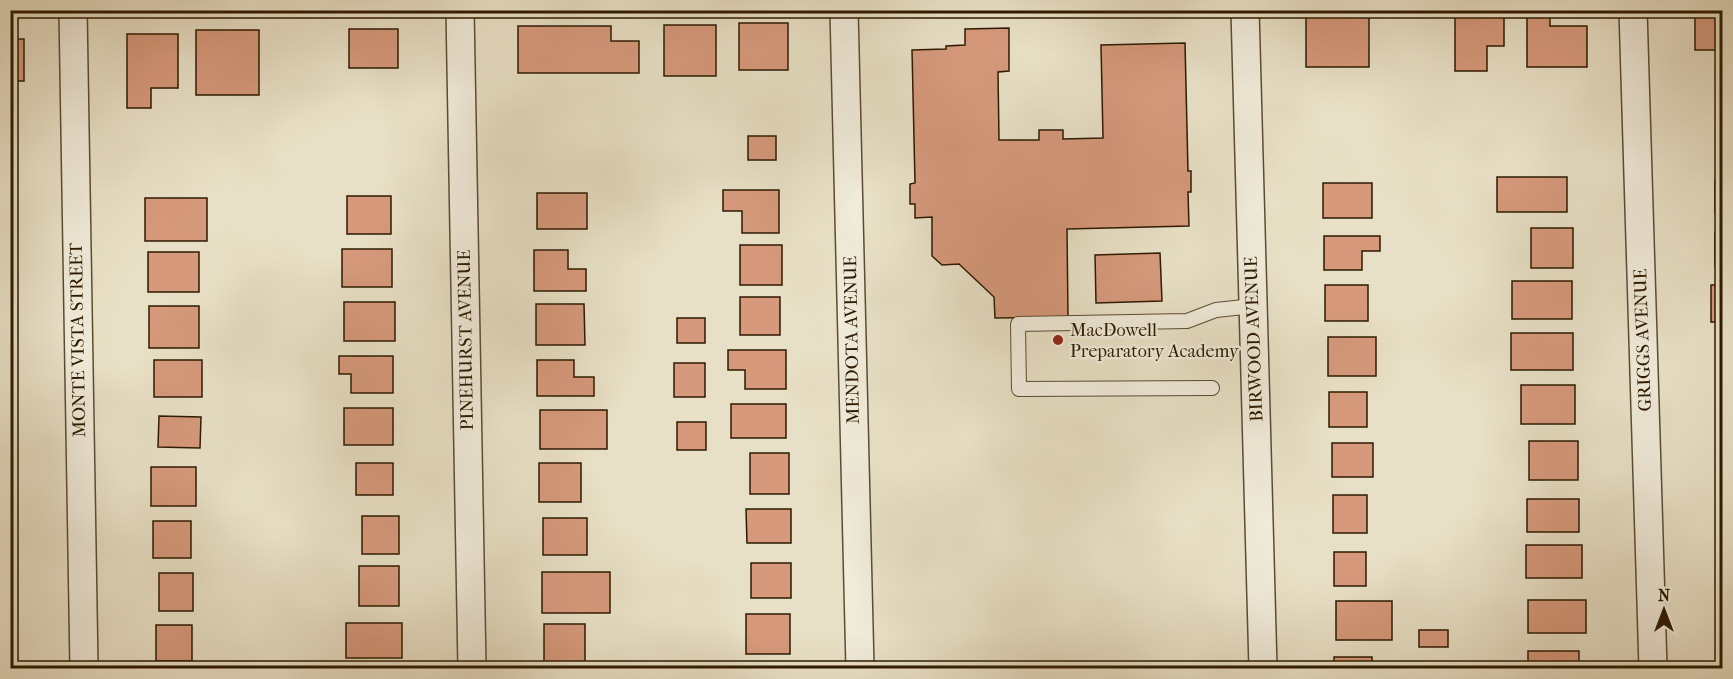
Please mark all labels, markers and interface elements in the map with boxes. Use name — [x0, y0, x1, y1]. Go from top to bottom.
street label: MONTE VISTA STREET — [66, 242, 90, 438]
street label: PINEHURST AVENUE — [454, 249, 478, 431]
street label: MENDOTA AVENUE — [840, 256, 864, 424]
street label: BIRWOOD AVENUE — [1241, 256, 1267, 422]
street label: GRIGGS AVENUE — [1630, 268, 1656, 412]
place label: MacDowell Preparatory Academy — [1070, 320, 1240, 362]
marker: MacDowell Preparatory Academy — [1051, 333, 1065, 347]
north arrow — [1634, 580, 1694, 640]
text: N — [1658, 586, 1671, 605]

